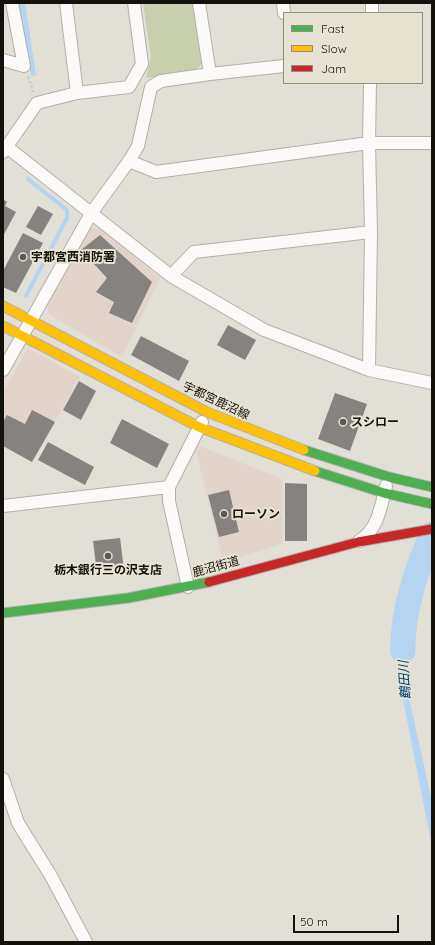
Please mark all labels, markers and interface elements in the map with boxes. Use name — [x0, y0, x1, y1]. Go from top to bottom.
legend — [283, 12, 423, 84]
text: Fast — [321, 21, 345, 36]
text: Slow — [321, 41, 347, 56]
text: Jam — [321, 61, 346, 76]
place label: 宇都宮西消防署 — [31, 250, 115, 264]
marker: 宇都宮西消防署 — [18, 252, 28, 262]
street label: 宇都宮鹿沼線 — [180, 379, 252, 423]
place label: スシロー — [351, 415, 399, 429]
marker: スシロー — [338, 417, 348, 427]
place label: ローソン — [232, 507, 280, 521]
marker: ローソン — [219, 509, 229, 519]
marker: 栃木銀行三の沢支店 — [103, 551, 113, 561]
street label: 鹿沼街道 — [191, 554, 241, 580]
place label: 栃木銀行三の沢支店 — [54, 563, 162, 577]
water label: 鶴田川 — [396, 660, 414, 700]
scale bar — [295, 907, 401, 933]
text: 50 m — [300, 914, 328, 929]

